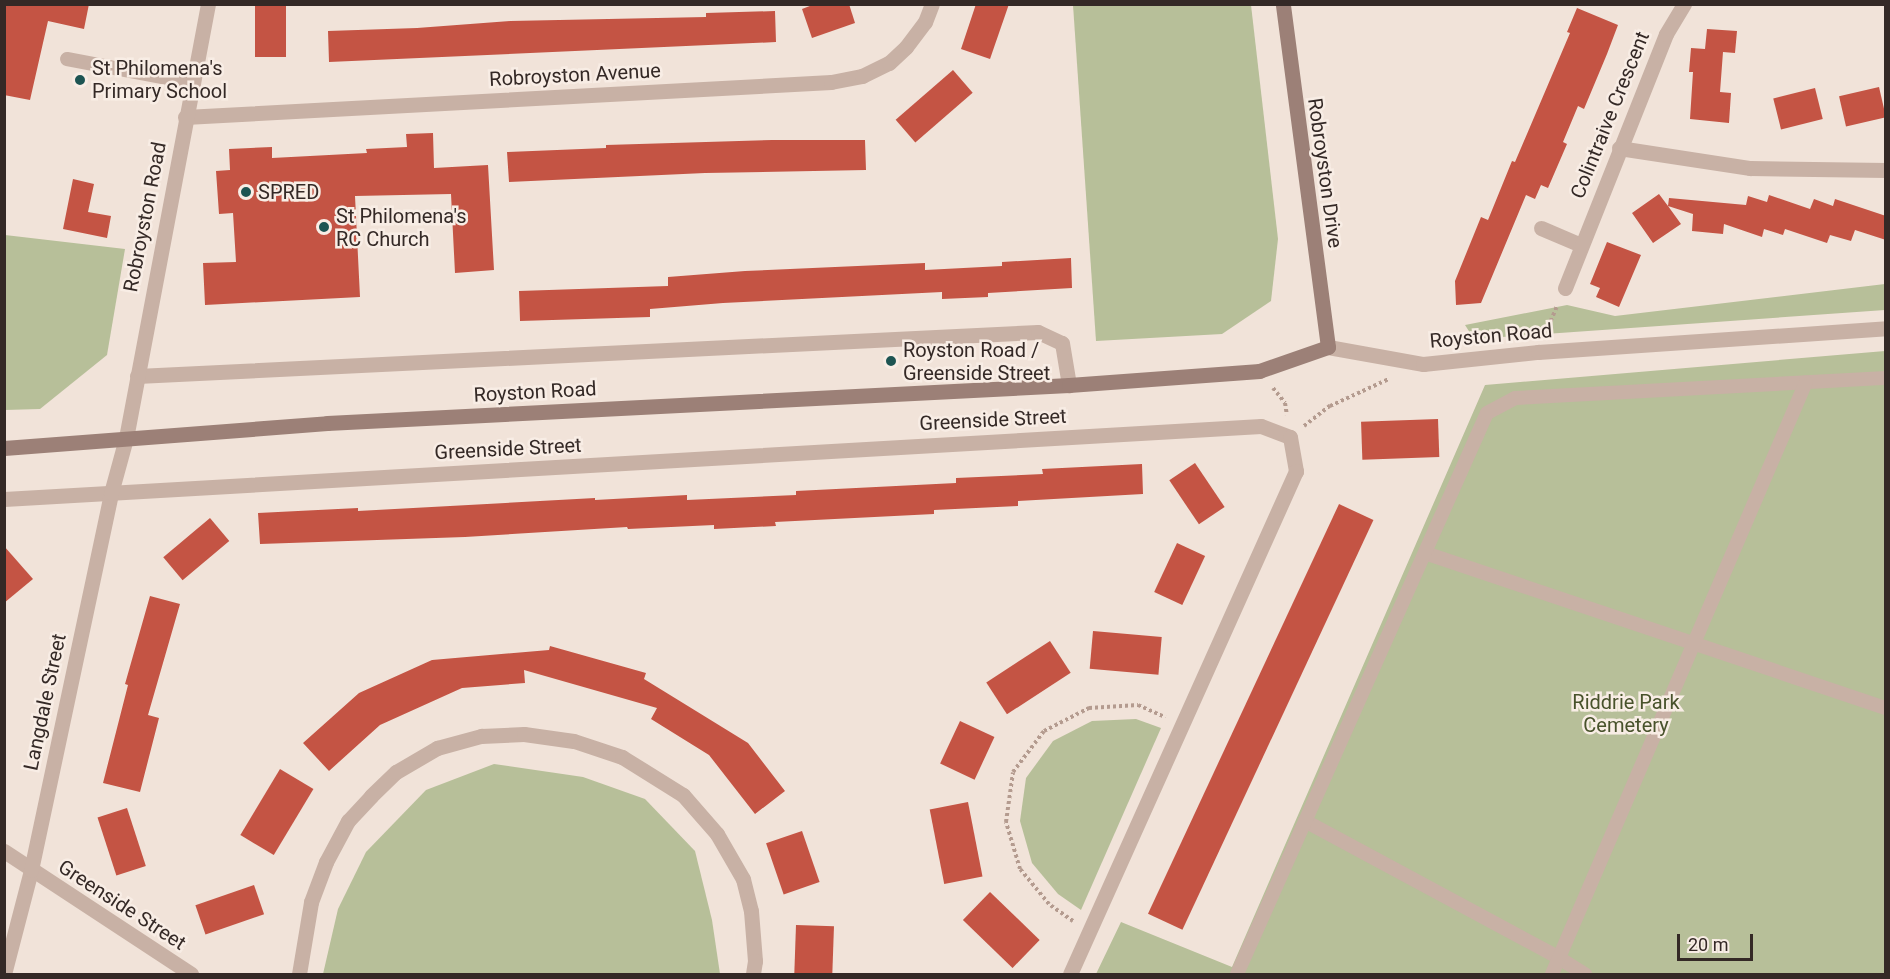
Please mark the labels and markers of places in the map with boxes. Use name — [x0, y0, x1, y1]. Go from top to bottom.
place label: St Philomena's Primary School — [92, 56, 227, 103]
marker: St Philomena's Primary School — [73, 73, 87, 87]
place label: SPRED — [258, 180, 319, 204]
marker: SPRED — [239, 185, 253, 199]
place label: St Philomena's RC Church — [336, 204, 467, 251]
marker: St Philomena's RC Church — [317, 220, 331, 234]
place label: Royston Road / Greenside Street — [903, 338, 1050, 385]
marker: Royston Road / Greenside Street — [884, 354, 898, 368]

